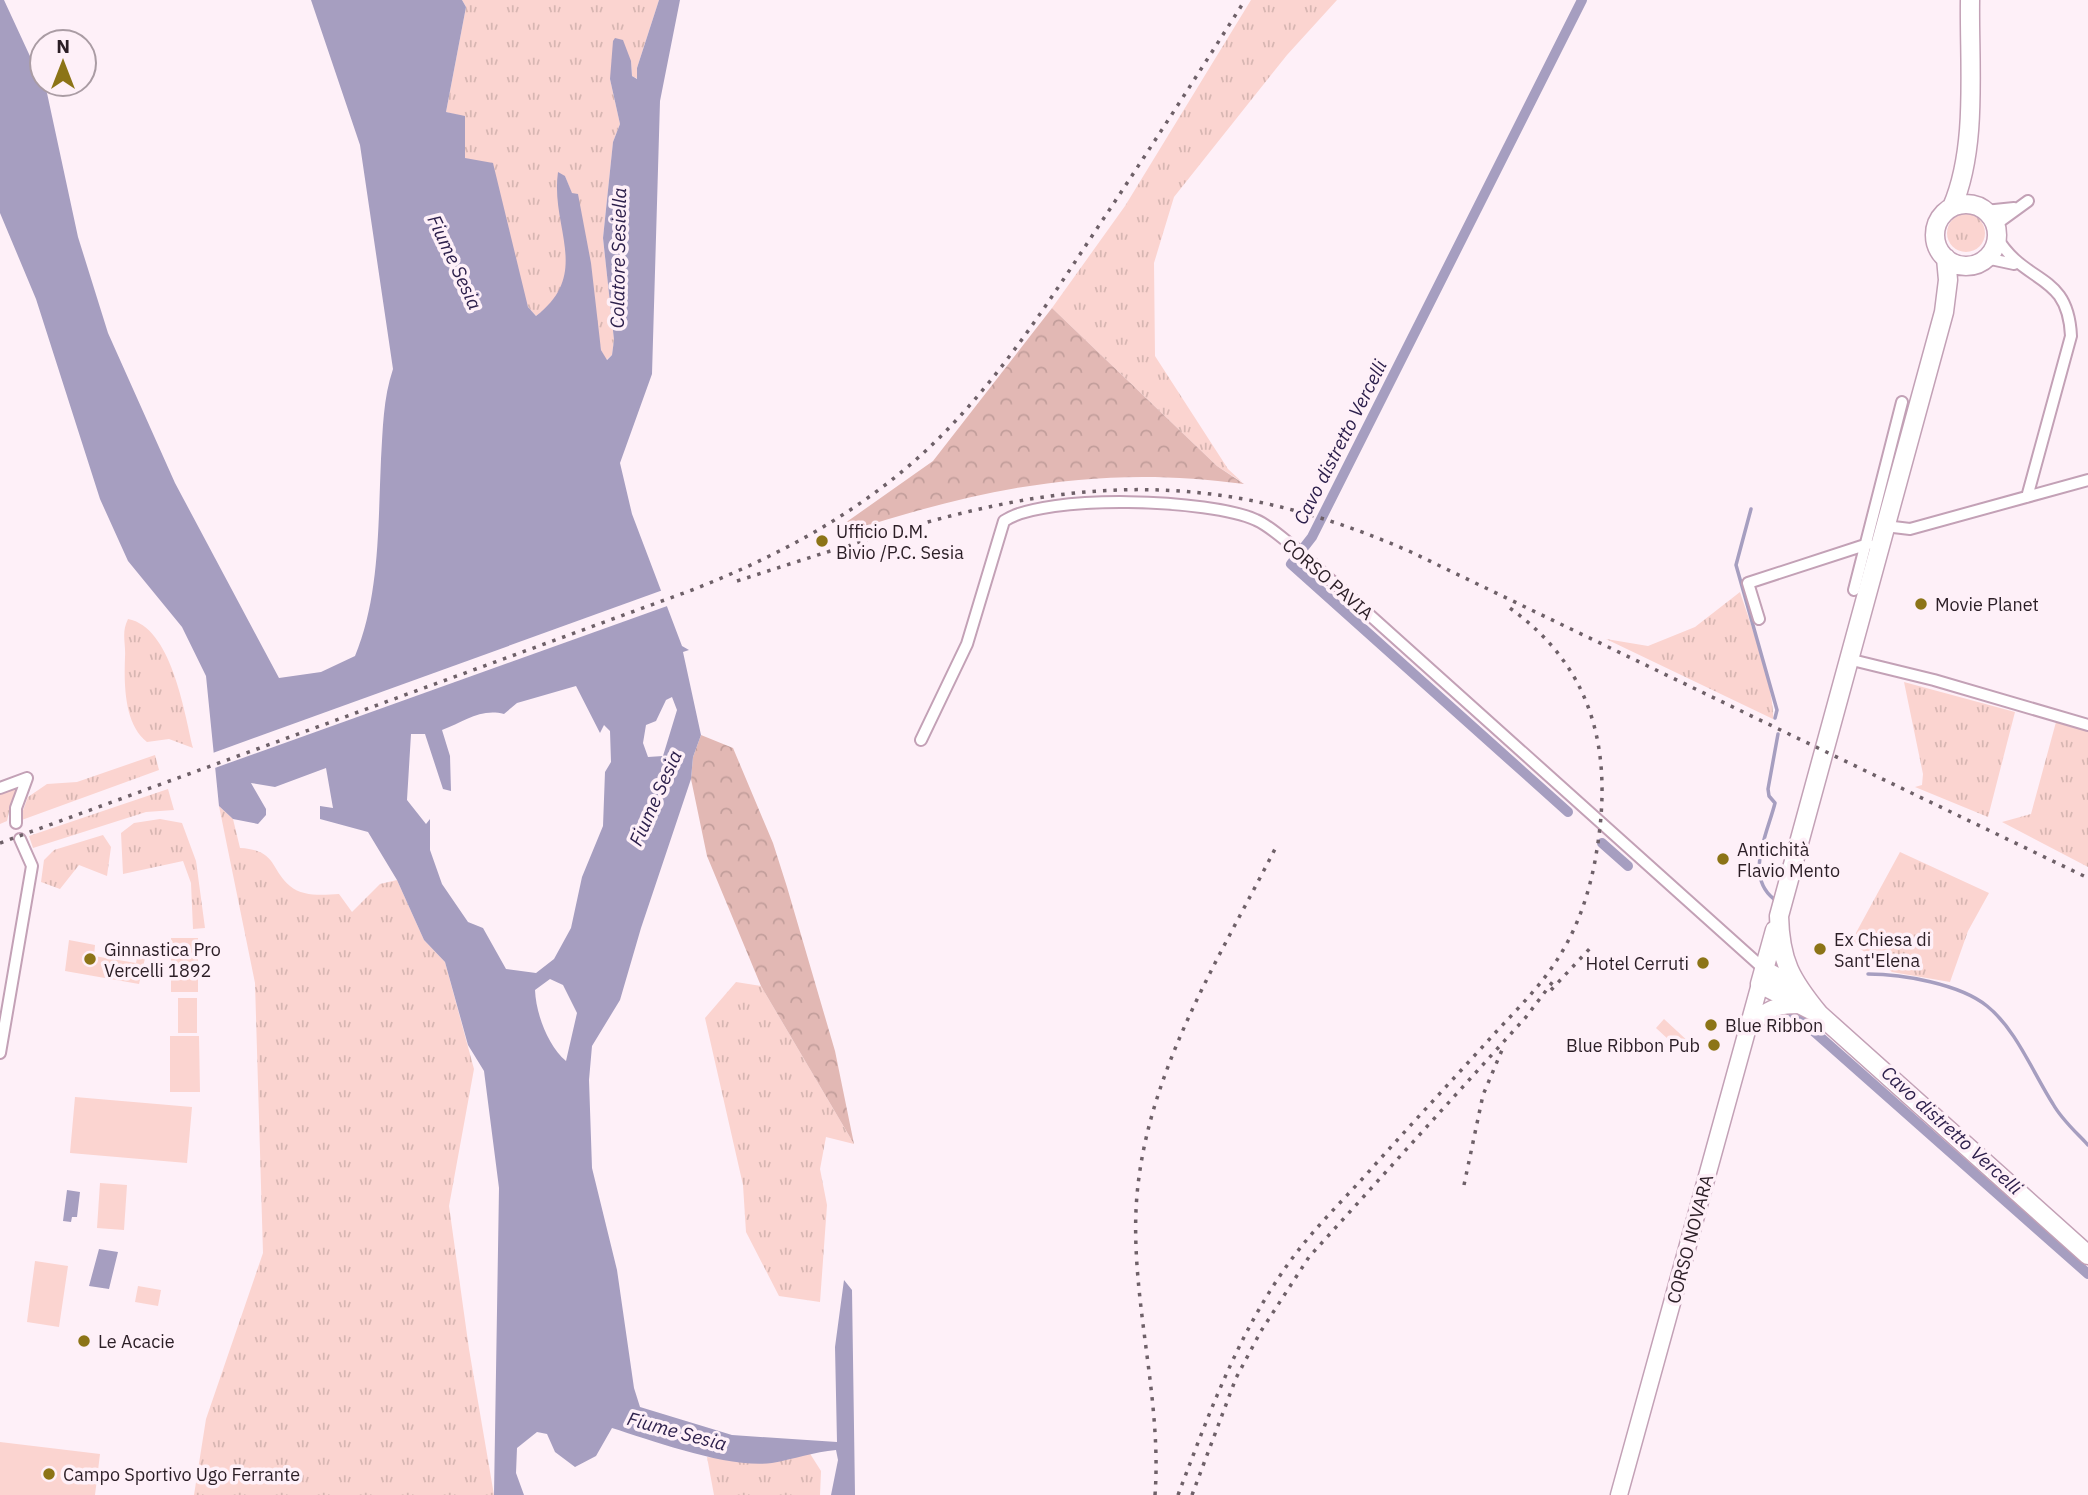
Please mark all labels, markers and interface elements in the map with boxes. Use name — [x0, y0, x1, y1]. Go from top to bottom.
north arrow — [28, 28, 98, 98]
text: N — [56, 34, 70, 58]
water label: Colatore Sesiella — [605, 187, 631, 329]
water label: Fiume Sesia — [423, 211, 487, 313]
water label: Cavo distretto Vercelli — [1288, 355, 1392, 528]
place label: Ufficio D.M. Bivio /P.C. Sesia — [836, 520, 964, 564]
marker: Ufficio D.M. Bivio /P.C. Sesia — [814, 533, 830, 549]
street label: CORSO PAVIA — [1278, 533, 1379, 625]
place label: Movie Planet — [1935, 593, 2039, 616]
marker: Movie Planet — [1913, 596, 1929, 612]
water label: Fiume Sesia — [623, 747, 687, 849]
place label: Antichità Flavio Mento — [1737, 838, 1840, 882]
marker: Antichità Flavio Mento — [1715, 851, 1731, 867]
place label: Ex Chiesa di Sant'Elena — [1834, 928, 1931, 972]
place label: Ginnastica Pro Vercelli 1892 — [104, 938, 221, 982]
marker: Ex Chiesa di Sant'Elena — [1812, 941, 1828, 957]
marker: Ginnastica Pro Vercelli 1892 — [82, 951, 98, 967]
place label: Hotel Cerruti — [1586, 952, 1689, 975]
marker: Hotel Cerruti — [1695, 955, 1711, 971]
place label: Blue Ribbon — [1725, 1014, 1823, 1037]
marker: Blue Ribbon — [1703, 1017, 1719, 1033]
place label: Blue Ribbon Pub — [1566, 1034, 1700, 1057]
marker: Blue Ribbon Pub — [1706, 1037, 1722, 1053]
water label: Cavo distretto Vercelli — [1877, 1060, 2028, 1200]
street label: CORSO NOVARA — [1662, 1171, 1718, 1306]
place label: Le Acacie — [98, 1330, 175, 1353]
marker: Le Acacie — [76, 1333, 92, 1349]
water label: Fiume Sesia — [625, 1406, 729, 1456]
place label: Campo Sportivo Ugo Ferrante — [63, 1463, 300, 1486]
marker: Campo Sportivo Ugo Ferrante — [41, 1466, 57, 1482]

